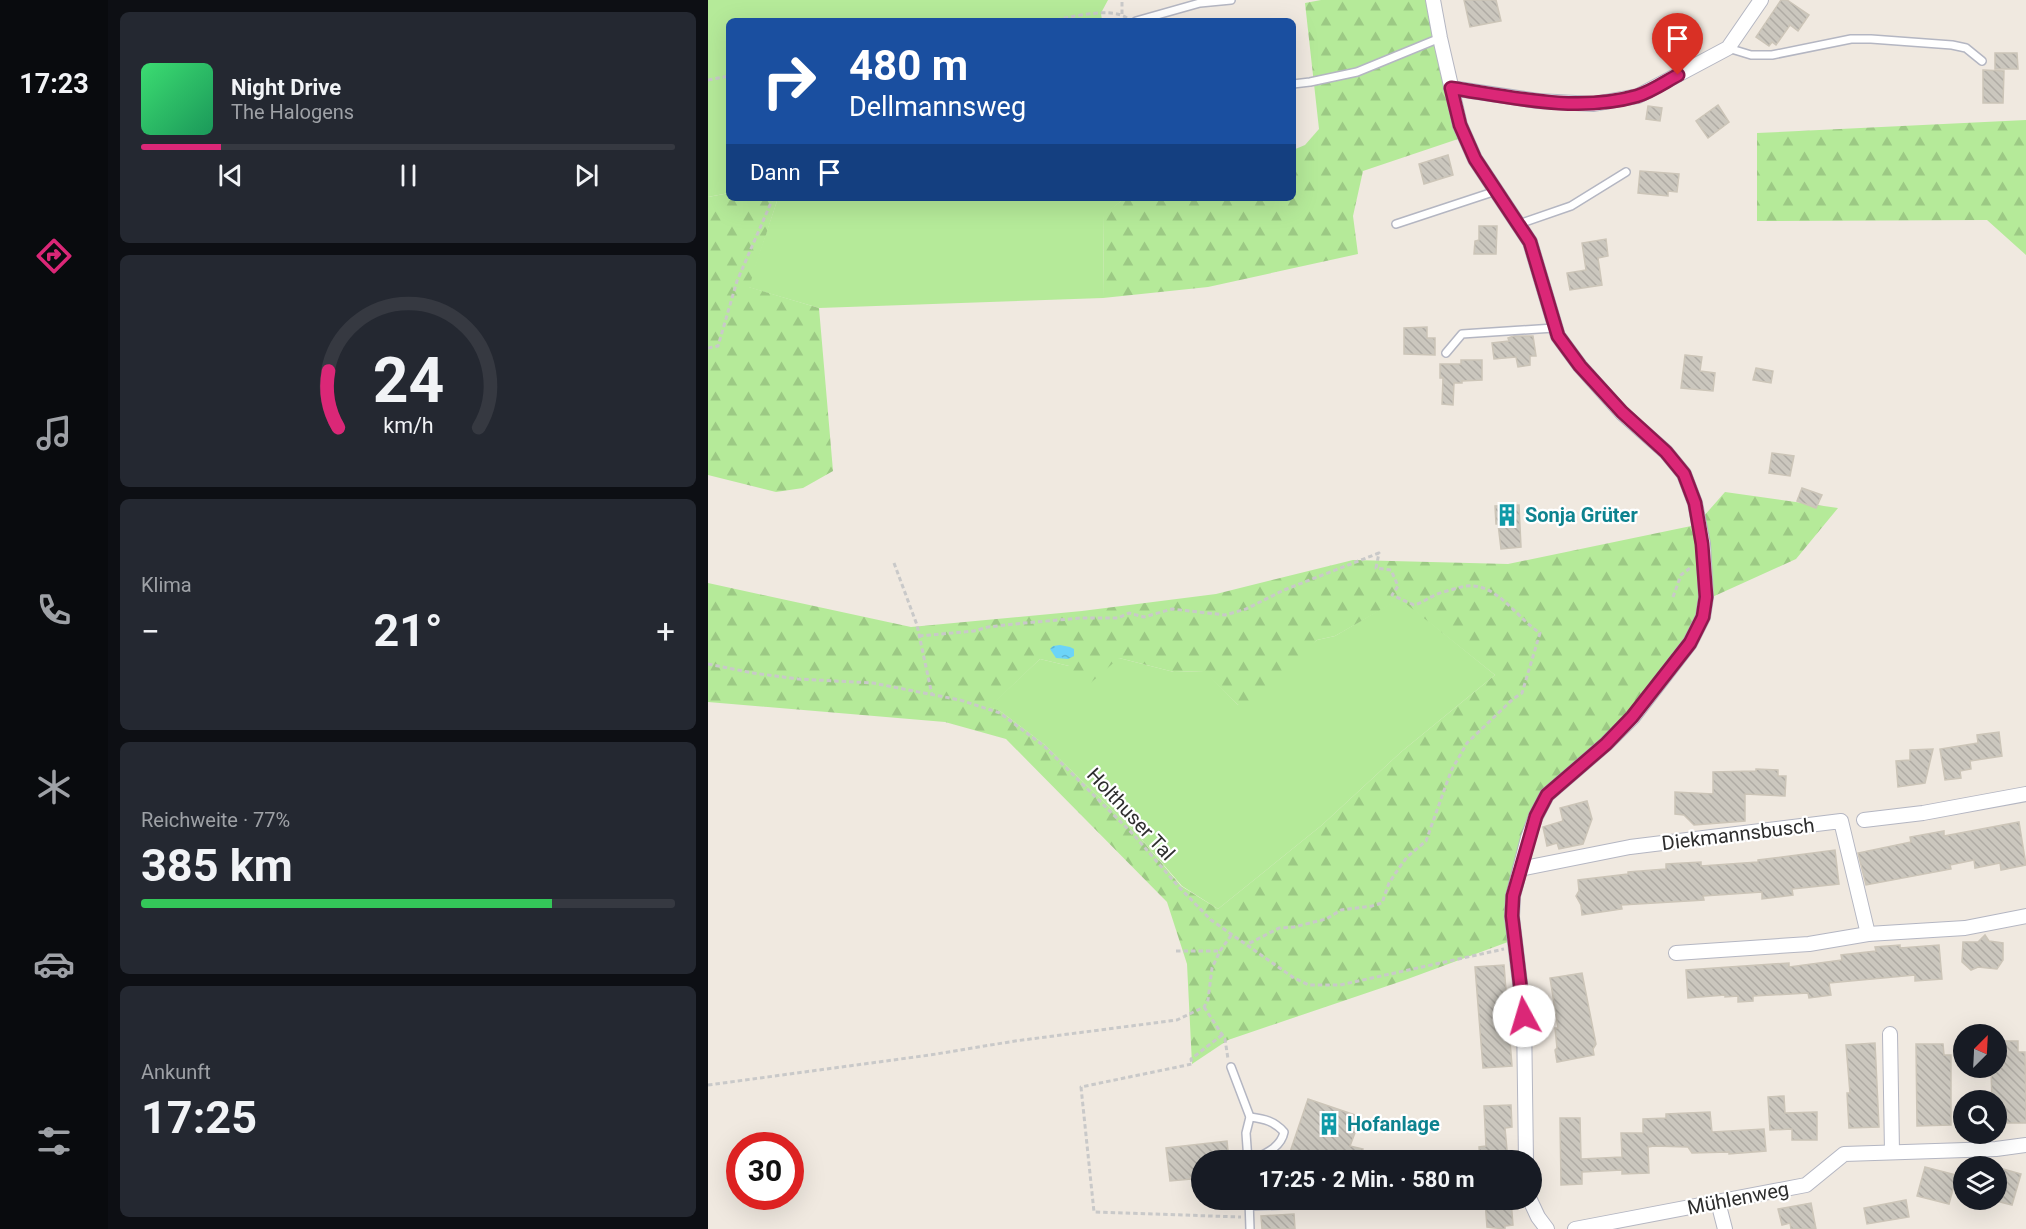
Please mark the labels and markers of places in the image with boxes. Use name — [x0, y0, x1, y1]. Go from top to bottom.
pin — [1652, 13, 1703, 75]
building icon: Sonja Grüter — [1494, 502, 1520, 528]
place label: Sonja Grüter — [1525, 503, 1638, 527]
building icon: Hofanlage — [1316, 1111, 1342, 1137]
place label: Hofanlage — [1347, 1112, 1440, 1136]

